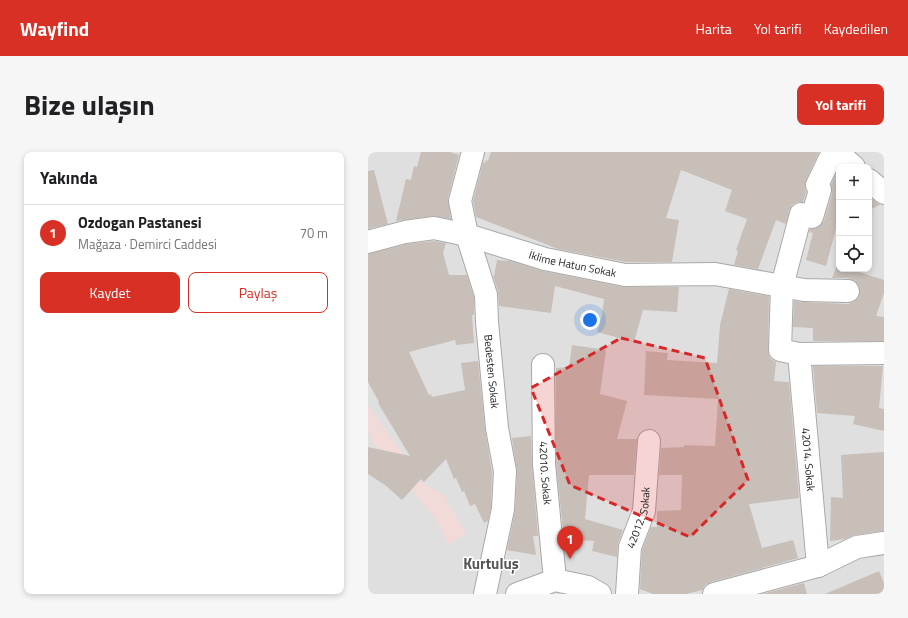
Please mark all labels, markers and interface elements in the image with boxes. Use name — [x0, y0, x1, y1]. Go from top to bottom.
text: Wayfind — [20, 14, 89, 43]
text: Harita — [696, 18, 732, 39]
text: Yol tarifi — [754, 18, 802, 39]
text: Kaydedilen — [824, 18, 888, 39]
text: Bize ulaşın — [24, 83, 155, 126]
button: Yol tarifi — [797, 84, 884, 125]
map controls — [836, 164, 872, 272]
button: + — [836, 164, 872, 200]
text: Yakında — [40, 165, 98, 191]
button: − — [836, 200, 872, 236]
text: Ozdogan Pastanesi — [78, 211, 202, 234]
text: 1 — [49, 223, 57, 243]
text: 70 m — [300, 223, 328, 243]
text: Mağaza · Demirci Caddesi — [78, 234, 217, 254]
button: locate — [836, 236, 872, 272]
street label: İklime Hatun Sokak — [527, 247, 618, 281]
button: Kaydet — [40, 272, 180, 313]
button: Paylaş — [188, 272, 328, 313]
your location — [580, 310, 600, 330]
street label: Bedesten Sokak — [480, 334, 503, 410]
street label: 42014. Sokak — [798, 427, 819, 493]
street label: 42010. Sokak — [536, 441, 556, 506]
street label: 42012. Sokak — [622, 486, 654, 551]
pin: 1 — [557, 526, 583, 559]
district label: Kurtuluş — [463, 552, 519, 575]

